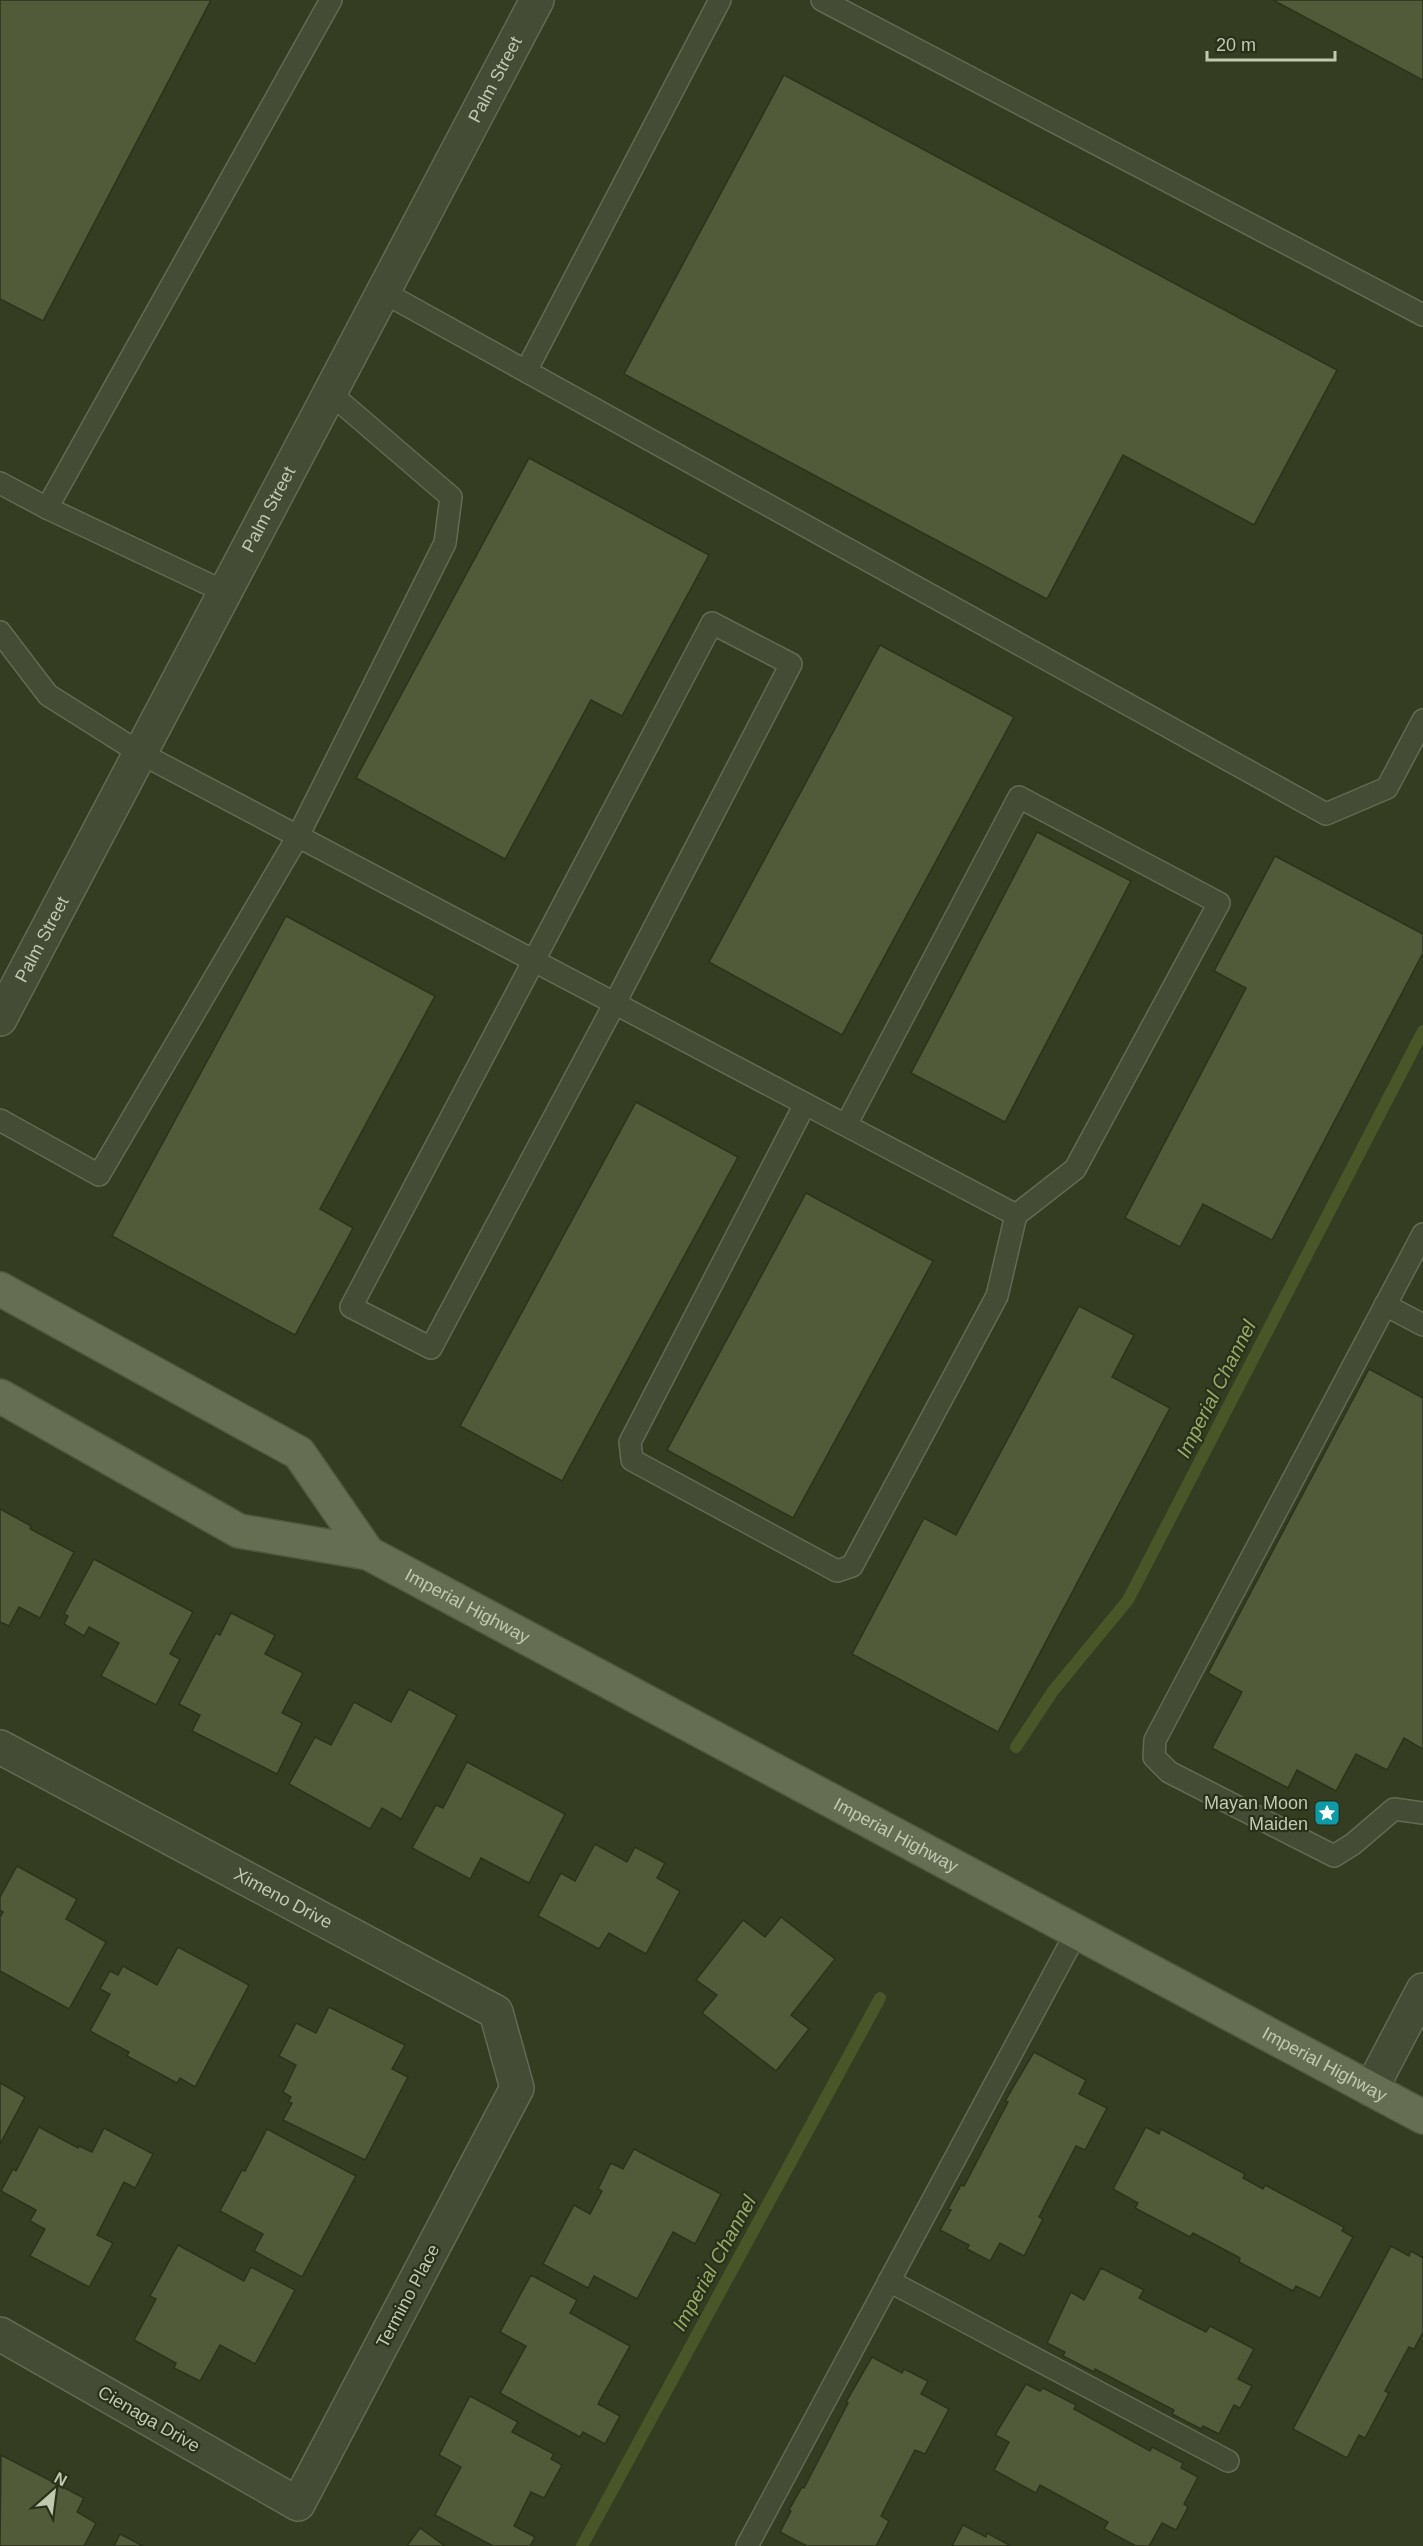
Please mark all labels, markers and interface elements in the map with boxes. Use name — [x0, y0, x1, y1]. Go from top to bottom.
scale bar — [1207, 24, 1334, 62]
street label: Palm Street — [464, 33, 526, 126]
text: 20 m — [1216, 35, 1256, 55]
street label: Palm Street — [238, 463, 299, 556]
street label: Palm Street — [11, 893, 73, 986]
water label: Imperial Channel — [1172, 1316, 1260, 1461]
street label: Imperial Highway — [402, 1565, 533, 1647]
place label: Mayan Moon Maiden — [1204, 1793, 1308, 1834]
street label: Imperial Highway — [830, 1794, 962, 1877]
place icon: Mayan Moon Maiden — [1312, 1798, 1342, 1828]
street label: Ximeno Drive — [231, 1864, 336, 1933]
street label: Imperial Highway — [1259, 2023, 1390, 2106]
water label: Imperial Channel — [668, 2191, 761, 2334]
street label: Termino Place — [372, 2241, 444, 2351]
street label: Cienaga Drive — [95, 2382, 203, 2456]
north arrow — [24, 2462, 84, 2522]
text: N — [52, 2469, 70, 2489]

